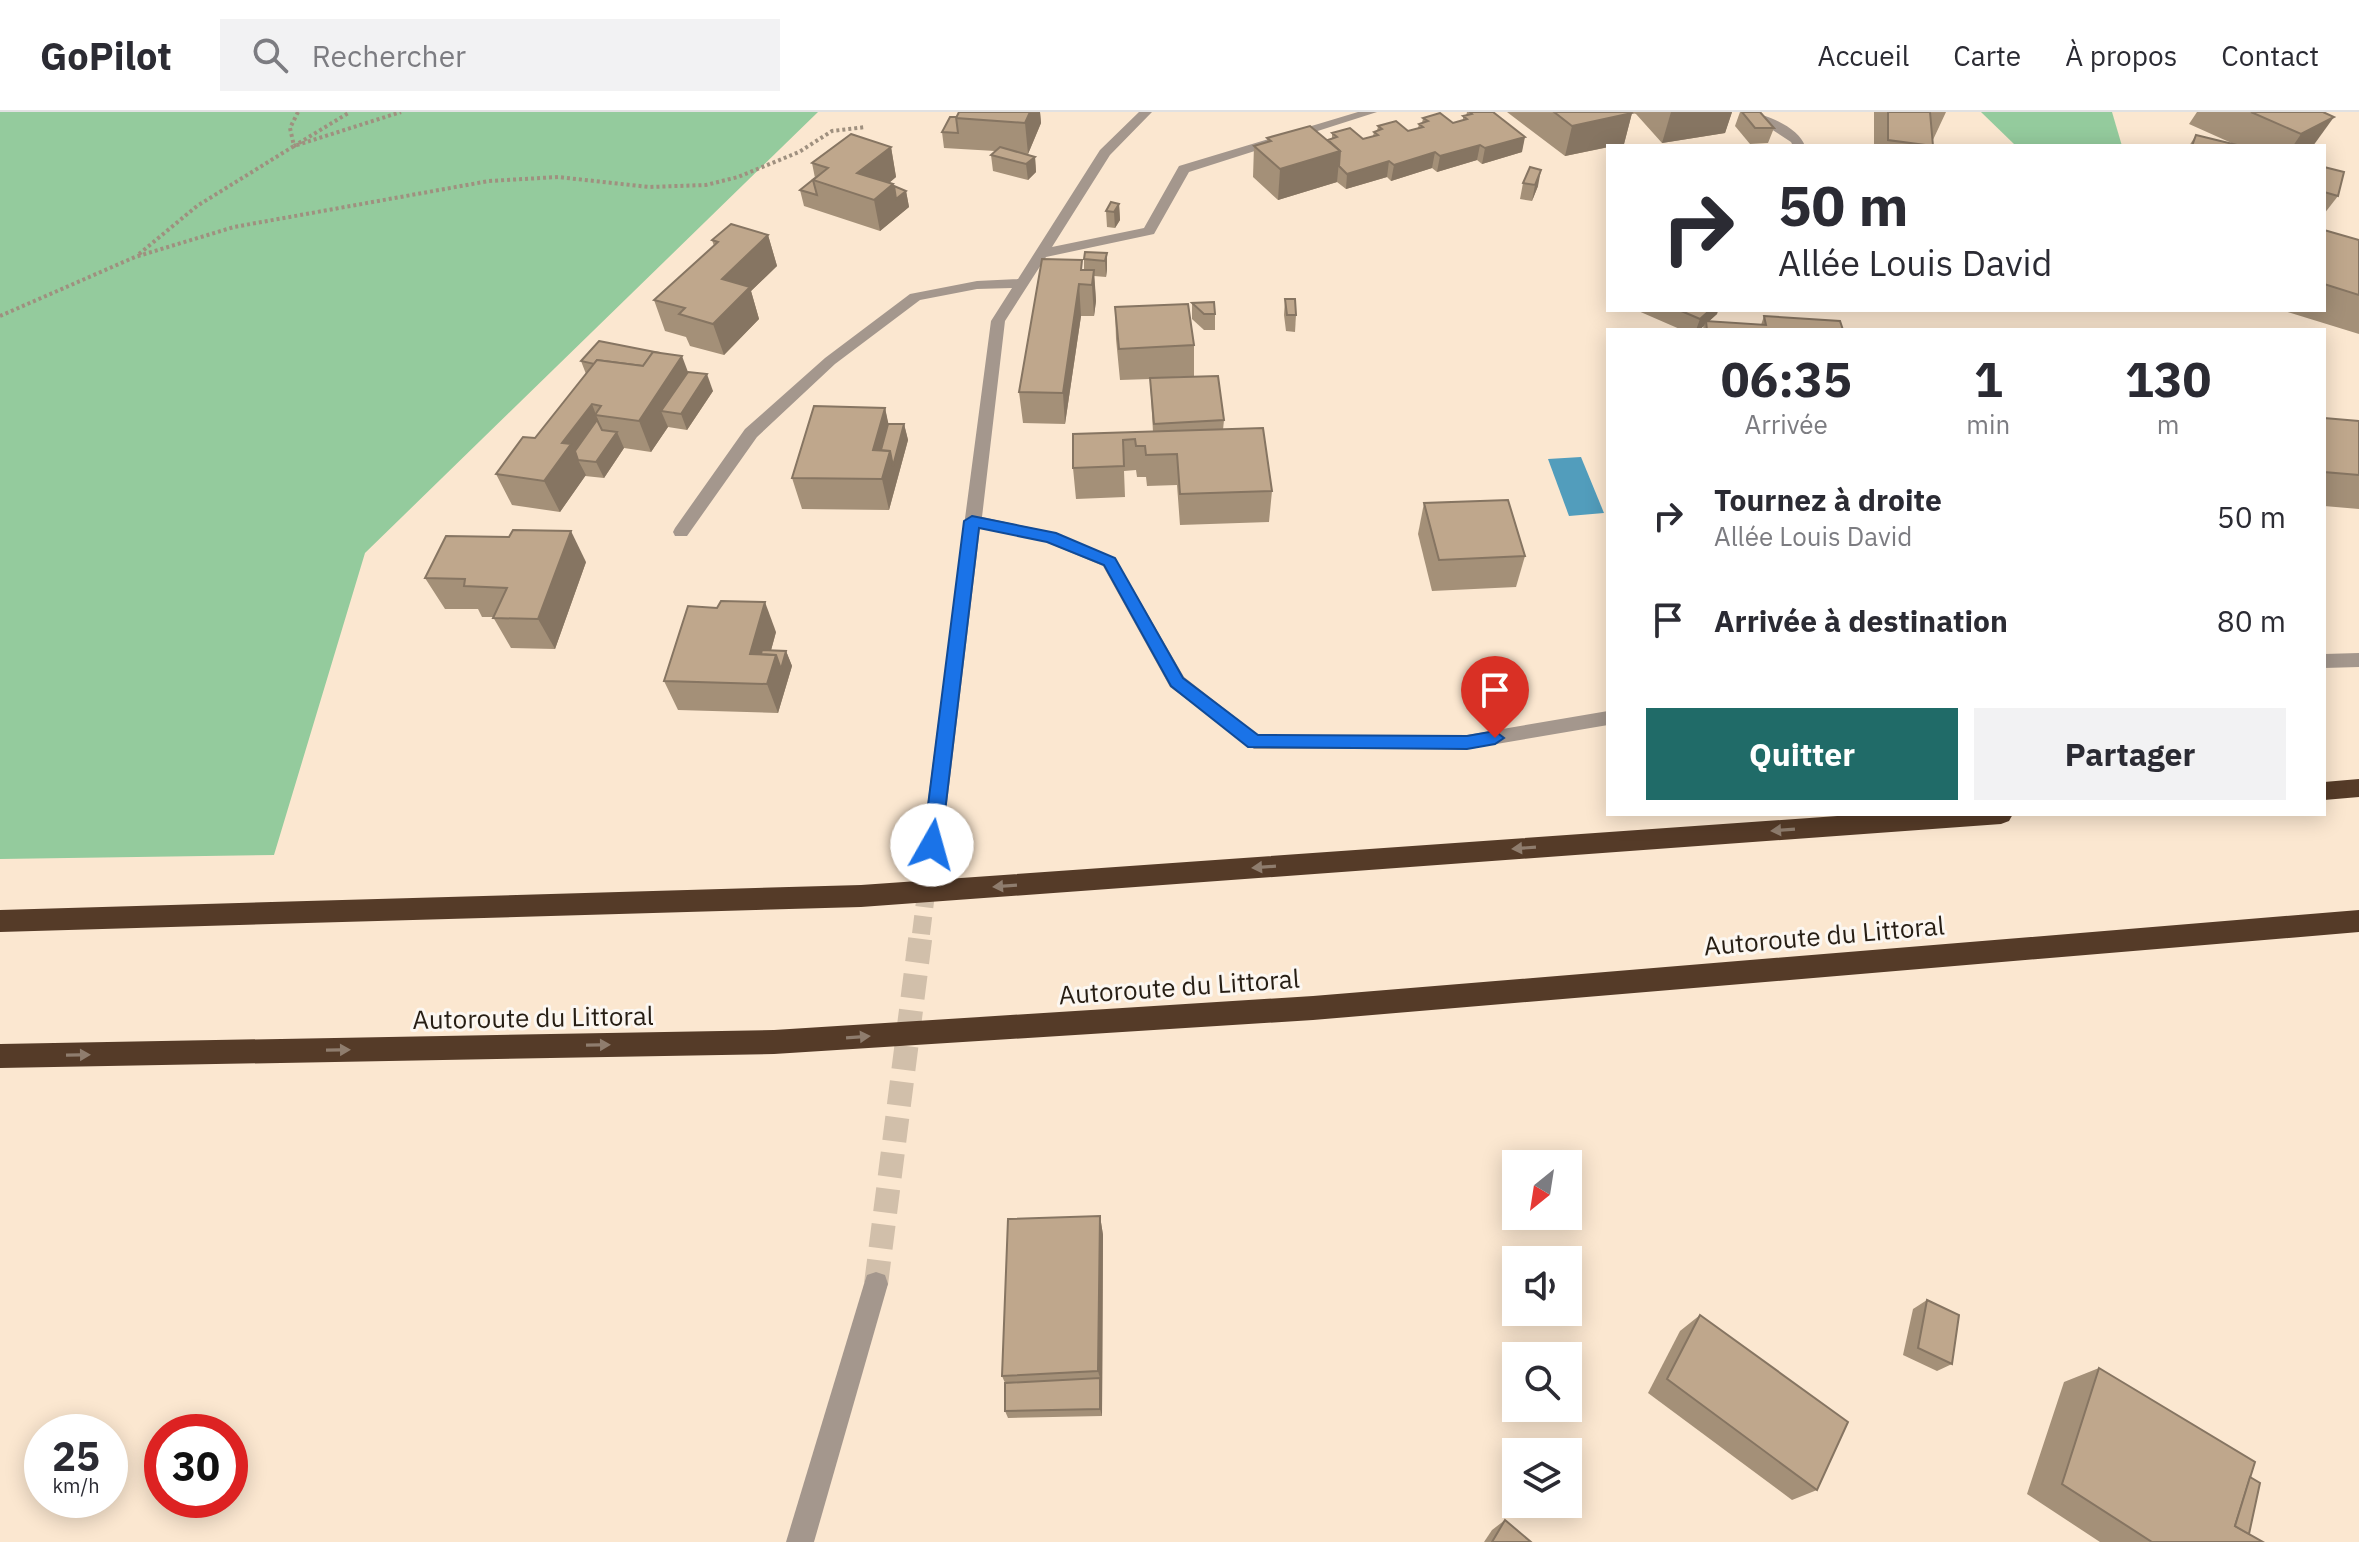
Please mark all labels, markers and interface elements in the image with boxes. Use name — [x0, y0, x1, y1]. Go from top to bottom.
search box — [220, 19, 780, 91]
text: GoPilot — [40, 31, 172, 80]
icon: search — [248, 33, 292, 77]
text: Rechercher — [312, 36, 466, 75]
text: Accueil — [1817, 37, 1909, 74]
text: Carte — [1953, 37, 2021, 74]
text: À propos — [2065, 37, 2177, 74]
text: Contact — [2221, 37, 2319, 74]
text: 50 m — [1778, 169, 1908, 241]
icon: right — [1646, 176, 1750, 280]
text: Allée Louis David — [1778, 239, 2053, 286]
text: 06:35 — [1721, 348, 1852, 410]
text: 1 — [1974, 348, 2003, 410]
text: 130 — [2125, 348, 2211, 410]
text: Arrivée — [1744, 407, 1828, 441]
text: min — [1966, 407, 2010, 441]
text: m — [2157, 407, 2179, 441]
text: Tournez à droite — [1714, 480, 1942, 519]
icon: right — [1646, 494, 1690, 538]
text: 50 m — [2217, 497, 2286, 536]
text: Allée Louis David — [1714, 519, 1912, 553]
icon: arrive — [1646, 598, 1690, 642]
text: Arrivée à destination — [1714, 601, 2008, 640]
text: 80 m — [2217, 601, 2286, 640]
pin — [1461, 656, 1529, 738]
icon: arrive — [1473, 668, 1517, 712]
button: Quitter — [1646, 708, 1958, 800]
button: Partager — [1974, 708, 2286, 800]
position arrow — [890, 803, 974, 887]
one-way arrow — [1770, 824, 1795, 837]
one-way arrow — [1511, 842, 1536, 855]
one-way arrow — [1252, 861, 1277, 874]
one-way arrow — [992, 880, 1017, 893]
street label: Autoroute du Littoral — [1702, 908, 1946, 962]
street label: Autoroute du Littoral — [1057, 961, 1301, 1011]
street label: Autoroute du Littoral — [412, 998, 654, 1036]
one-way arrow — [846, 1030, 871, 1043]
one-way arrow — [586, 1039, 611, 1052]
one-way arrow — [326, 1044, 351, 1056]
one-way arrow — [66, 1049, 91, 1061]
north arrow — [1502, 1150, 1582, 1230]
map controls — [1502, 1150, 1582, 1518]
button: sound — [1502, 1246, 1582, 1326]
button: search — [1502, 1342, 1582, 1422]
speed limit sign: 30 — [144, 1414, 248, 1518]
text: 25 — [52, 1430, 100, 1482]
button: layers — [1502, 1438, 1582, 1518]
text: km/h — [52, 1472, 100, 1499]

